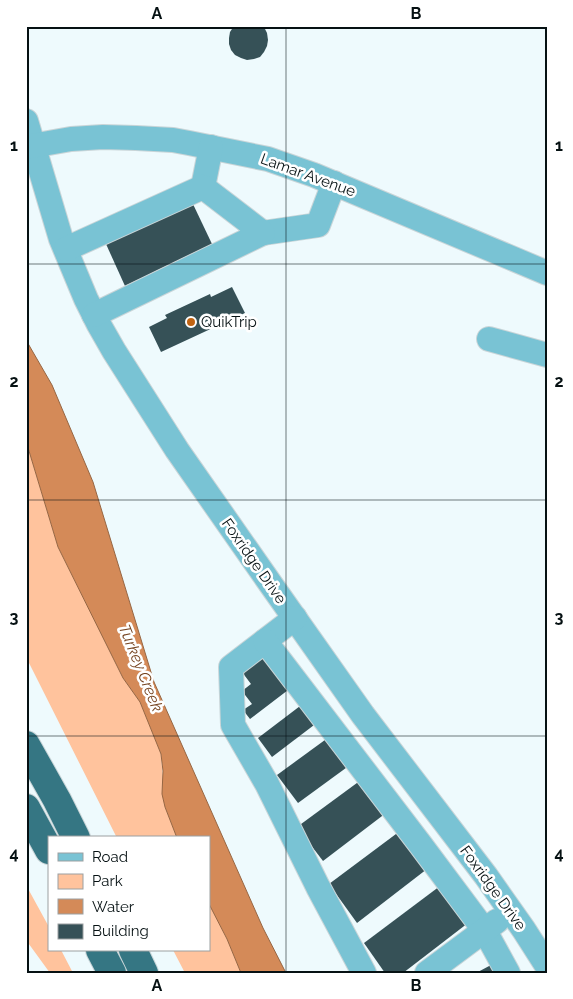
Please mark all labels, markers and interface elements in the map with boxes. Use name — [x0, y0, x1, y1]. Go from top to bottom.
text: A — [152, 4, 163, 23]
text: B — [411, 4, 422, 23]
text: 1 — [10, 136, 18, 155]
text: 1 — [555, 136, 563, 155]
street label: Lamar Avenue — [258, 149, 358, 201]
place label: QuikTrip — [201, 313, 257, 331]
marker: QuikTrip — [185, 316, 197, 328]
text: 2 — [9, 372, 19, 391]
text: 2 — [554, 372, 564, 391]
street label: Foxridge Drive — [218, 515, 290, 607]
text: 3 — [10, 608, 19, 627]
text: 3 — [555, 608, 564, 627]
water label: Turkey Creek — [115, 622, 167, 715]
legend — [48, 836, 210, 952]
street label: Foxridge Drive — [456, 842, 530, 934]
text: 4 — [9, 844, 19, 863]
text: 4 — [554, 844, 564, 863]
text: Road — [92, 848, 128, 866]
text: Park — [92, 872, 123, 890]
text: Water — [92, 898, 135, 916]
text: Building — [92, 922, 149, 940]
text: A — [152, 976, 163, 995]
text: B — [411, 976, 422, 995]

